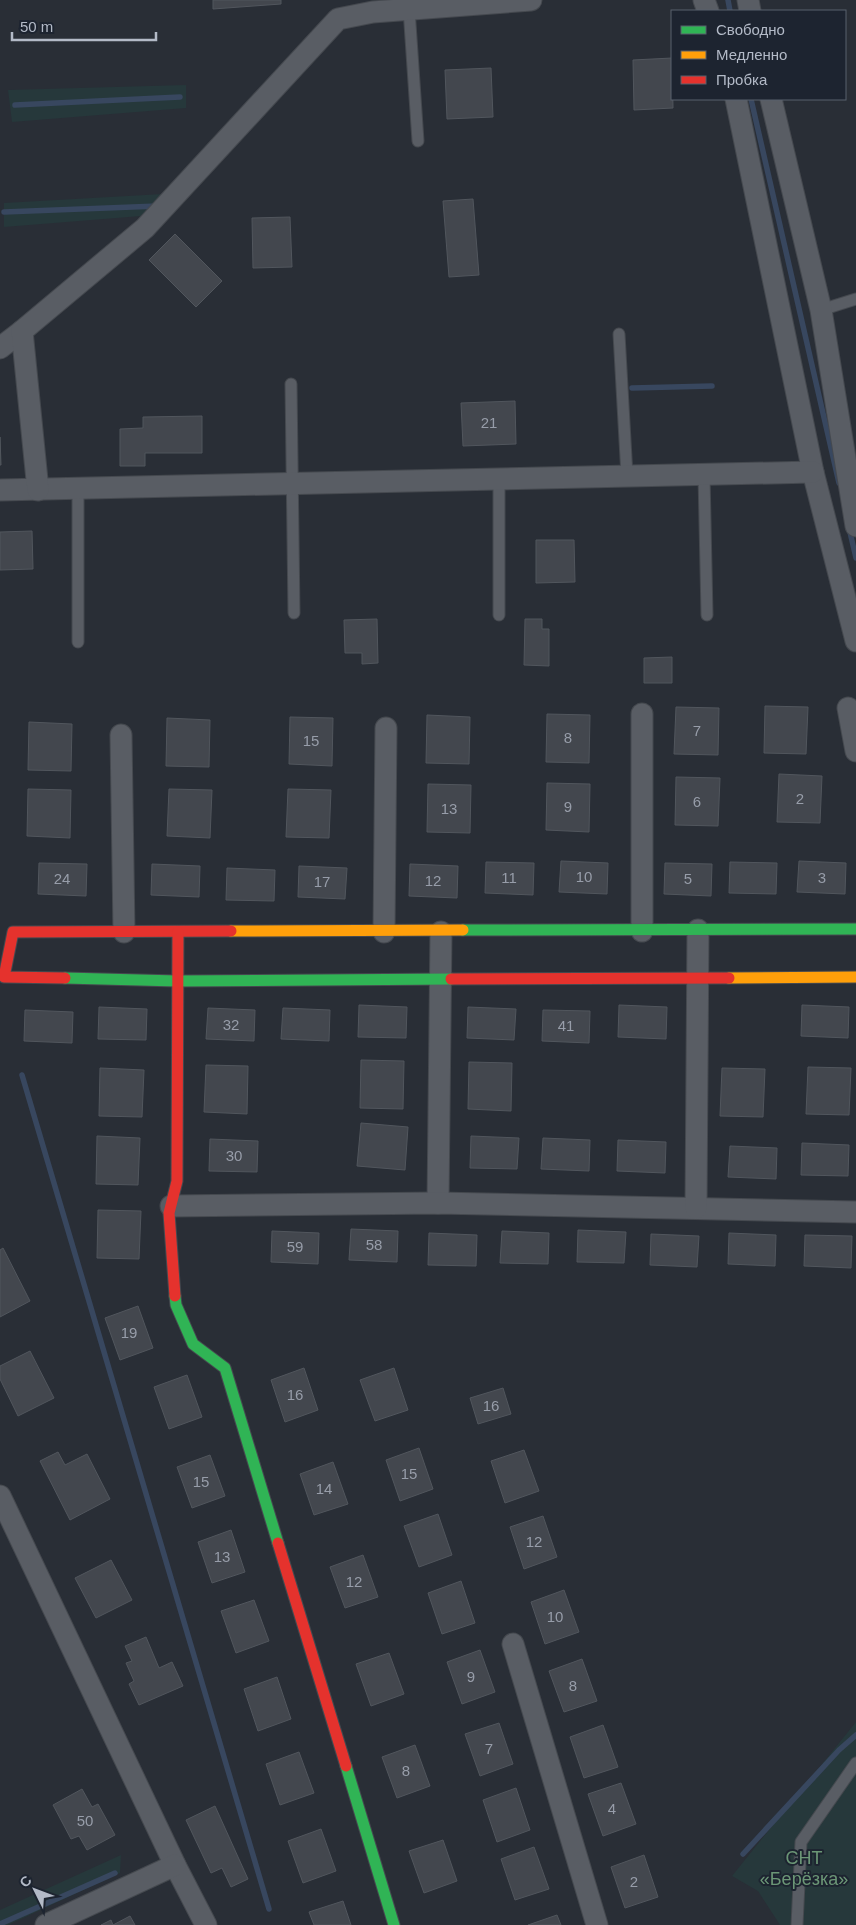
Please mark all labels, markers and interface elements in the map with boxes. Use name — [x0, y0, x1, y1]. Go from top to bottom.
scale bar — [12, 10, 156, 42]
legend — [671, 10, 846, 100]
text: 50 m — [20, 18, 53, 35]
text: Свободно — [716, 21, 785, 38]
text: Медленно — [716, 46, 787, 63]
text: Пробка — [716, 71, 768, 88]
house number: 21 — [481, 414, 497, 431]
house number: 7 — [693, 722, 701, 739]
house number: 8 — [564, 729, 572, 746]
house number: 15 — [303, 732, 319, 749]
house number: 2 — [796, 790, 804, 807]
house number: 6 — [693, 793, 701, 810]
house number: 9 — [564, 798, 572, 815]
house number: 13 — [441, 800, 457, 817]
house number: 10 — [576, 868, 592, 885]
house number: 11 — [501, 869, 517, 886]
house number: 3 — [818, 869, 826, 886]
house number: 24 — [54, 870, 70, 887]
house number: 5 — [684, 870, 692, 887]
house number: 12 — [425, 872, 441, 889]
house number: 17 — [314, 873, 330, 890]
house number: 32 — [223, 1016, 239, 1033]
house number: 41 — [558, 1017, 574, 1034]
house number: 30 — [226, 1147, 242, 1164]
house number: 58 — [366, 1236, 382, 1253]
house number: 59 — [287, 1238, 303, 1255]
house number: 19 — [121, 1324, 137, 1341]
house number: 16 — [287, 1386, 303, 1403]
house number: 16 — [483, 1397, 499, 1414]
house number: 15 — [401, 1465, 417, 1482]
house number: 15 — [193, 1473, 209, 1490]
house number: 14 — [316, 1480, 332, 1497]
house number: 12 — [526, 1533, 542, 1550]
house number: 13 — [214, 1548, 230, 1565]
house number: 12 — [346, 1573, 362, 1590]
house number: 10 — [547, 1608, 563, 1625]
house number: 9 — [467, 1668, 475, 1685]
house number: 8 — [569, 1677, 577, 1694]
house number: 7 — [485, 1740, 493, 1757]
house number: 8 — [402, 1762, 410, 1779]
house number: 4 — [608, 1800, 616, 1817]
house number: 50 — [77, 1812, 93, 1829]
park label: СНТ «Берёзка» — [760, 1848, 848, 1889]
north arrow — [10, 1865, 60, 1915]
text: С — [16, 1872, 35, 1890]
house number: 2 — [630, 1873, 638, 1890]

